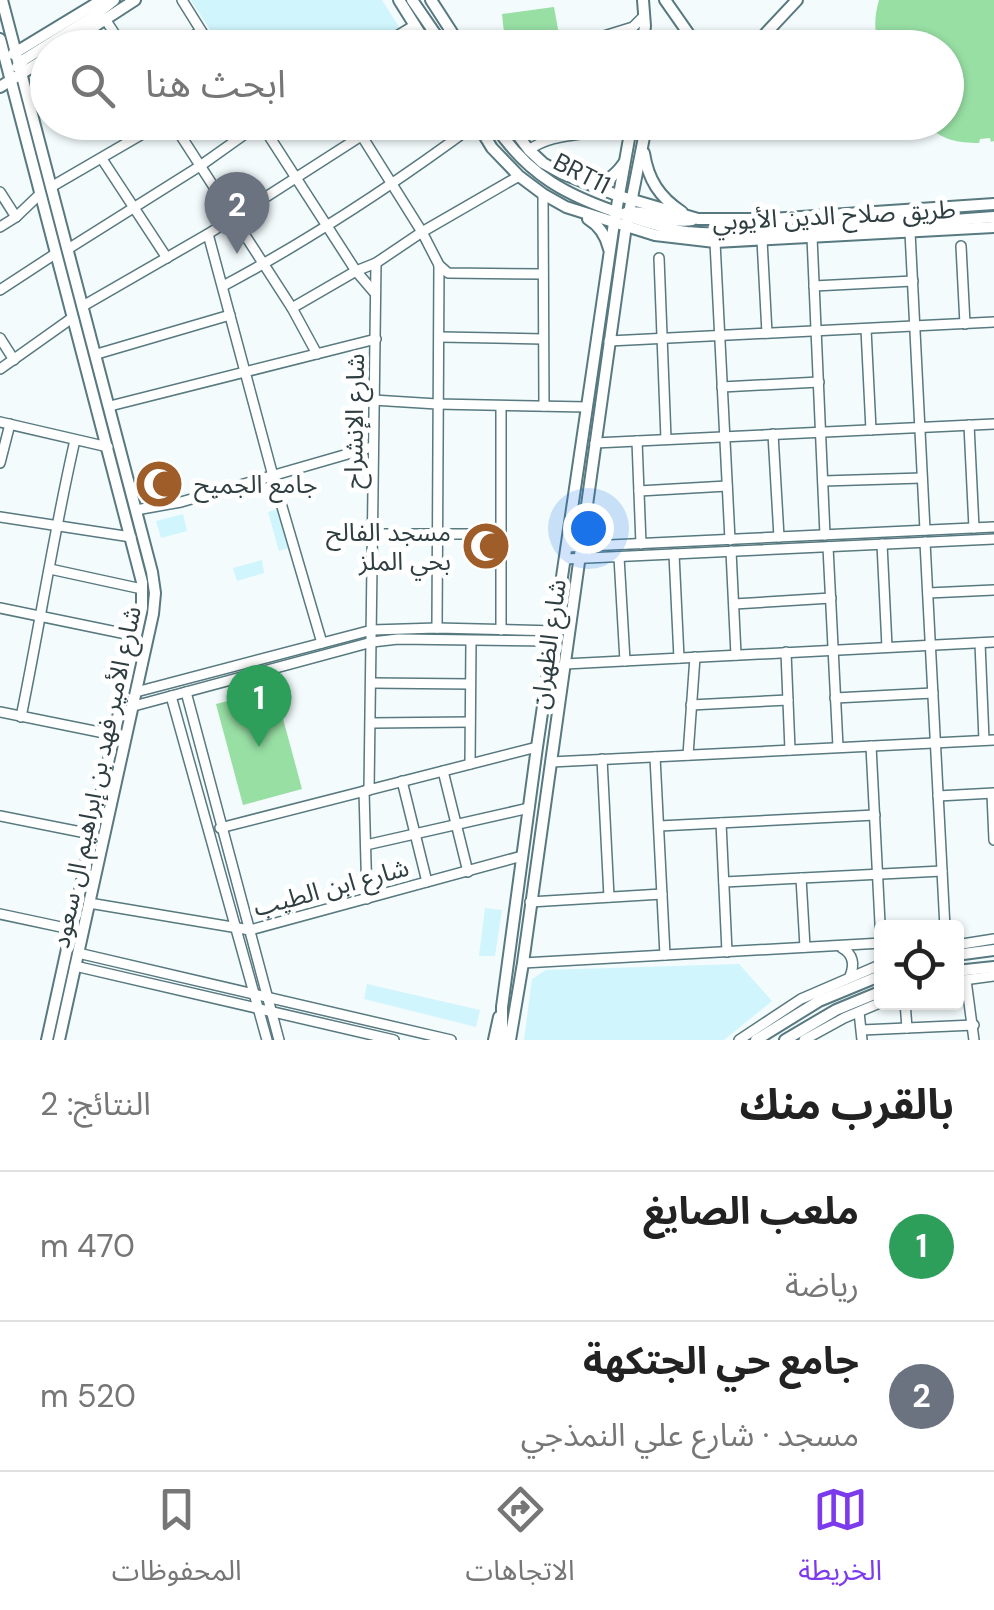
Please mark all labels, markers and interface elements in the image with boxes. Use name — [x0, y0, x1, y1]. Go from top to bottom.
search box — [30, 30, 964, 140]
icon: search — [65, 58, 120, 113]
text: ابحث هنا — [145, 59, 286, 109]
street label: BRT11 — [548, 145, 616, 202]
pin: 2 — [204, 172, 270, 254]
street label: طريق صلاح الدين الأيوبي — [712, 193, 957, 241]
street label: شارع الإنشراح — [337, 353, 374, 489]
mosque icon: جامع الجميح — [133, 458, 185, 510]
place label: جامع الجميح — [194, 468, 317, 503]
your location — [563, 503, 614, 554]
place label: مسجد الفالح بحي الملز — [326, 516, 451, 581]
mosque icon: مسجد الفالح بحي الملز — [460, 520, 512, 572]
street label: شارع الظهران — [523, 577, 576, 711]
street label: شارع الأمير فهد بن إبراهيم ال سعود — [44, 603, 152, 952]
pin: 1 — [226, 664, 292, 747]
street label: شارع ابن الطيب — [250, 851, 413, 926]
map controls — [874, 920, 964, 1010]
button: locate — [874, 920, 964, 1010]
text: بالقرب منك — [739, 1077, 954, 1132]
text: النتائج: 2 — [40, 1083, 151, 1125]
text: ملعب الصايغ — [643, 1186, 859, 1236]
text: 470 m — [40, 1225, 135, 1267]
text: 1 — [916, 1225, 927, 1267]
text: رياضة — [785, 1264, 859, 1306]
text: جامع حي الجتكهة — [583, 1336, 859, 1386]
text: 520 m — [40, 1375, 136, 1417]
text: 2 — [912, 1375, 931, 1417]
text: مسجد · شارع علي النمذجي — [521, 1414, 859, 1456]
tab: المحفوظات — [112, 1482, 242, 1601]
tab: الاتجاهات — [465, 1482, 575, 1601]
tab: الخريطة — [798, 1482, 882, 1601]

